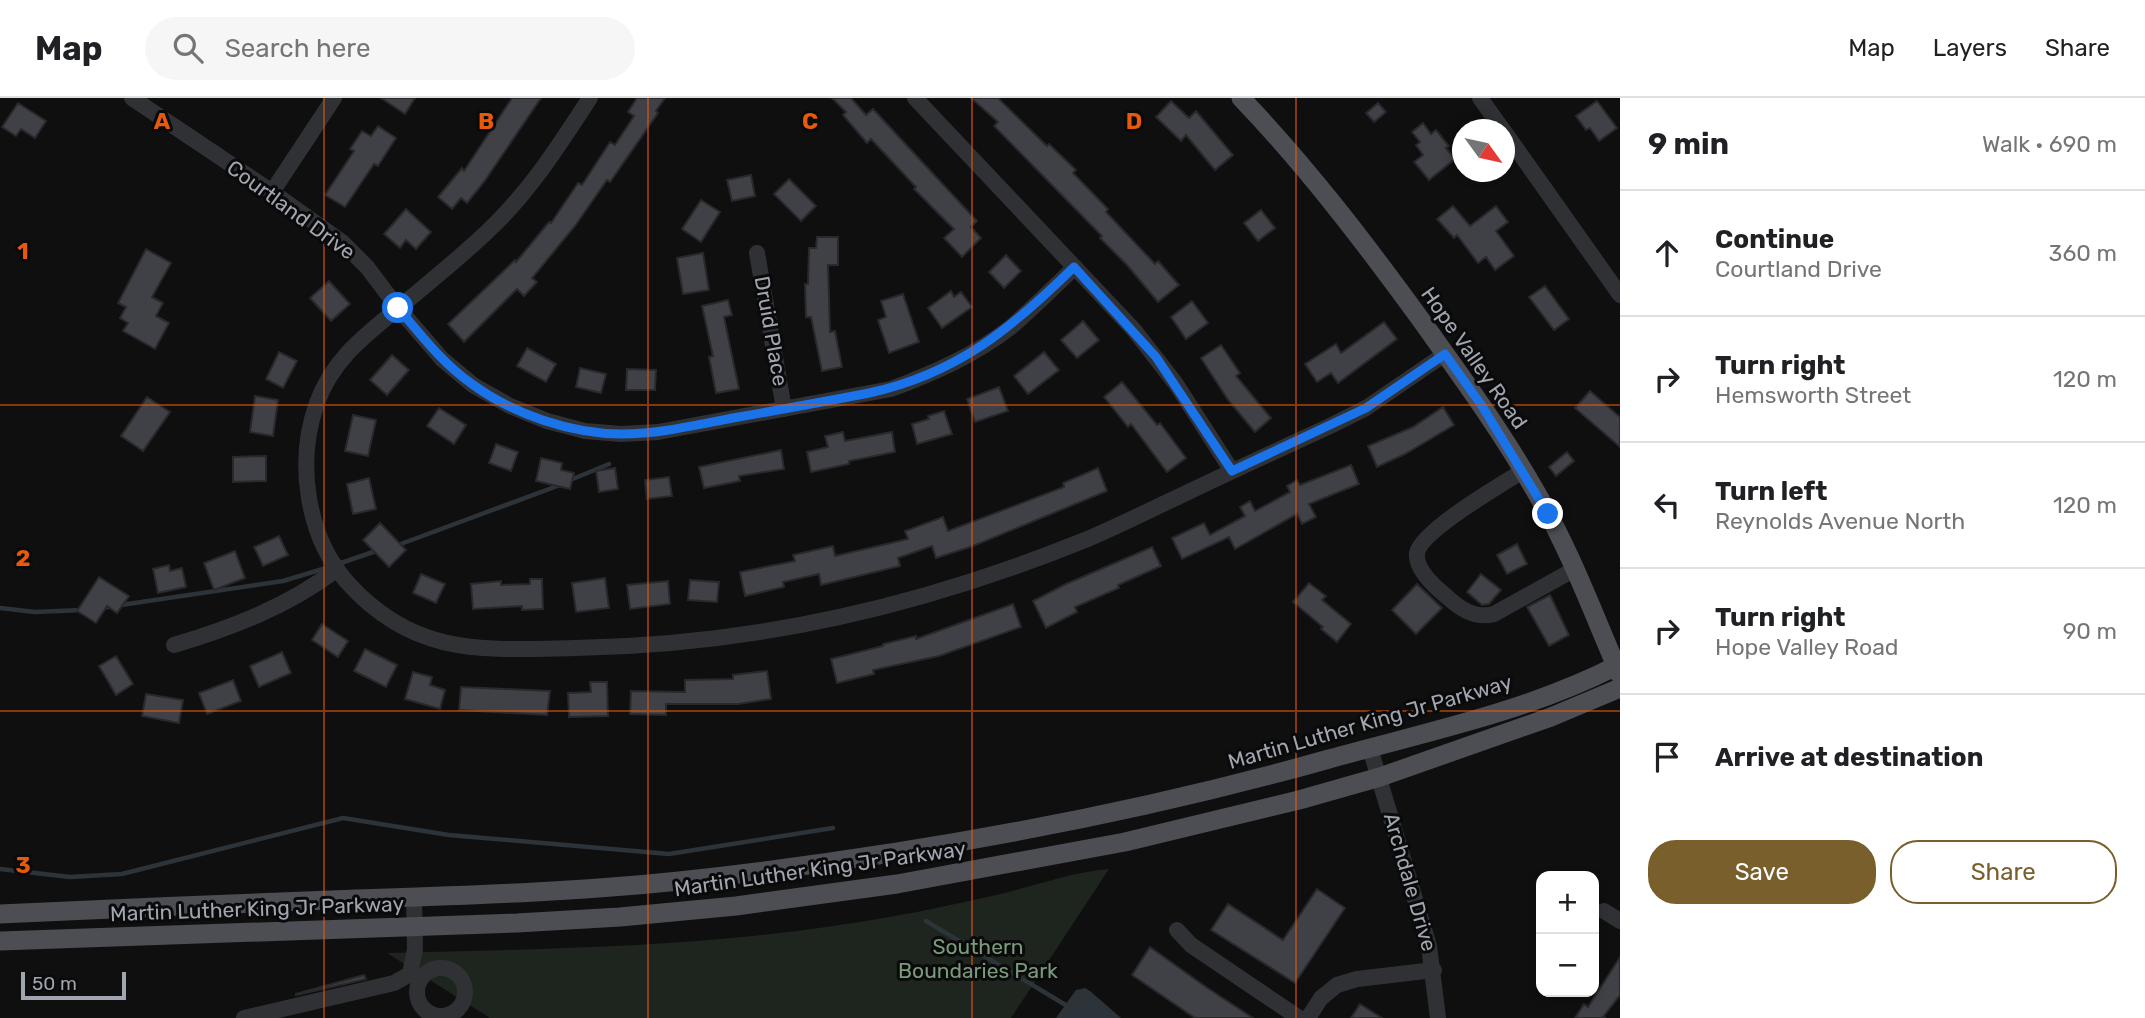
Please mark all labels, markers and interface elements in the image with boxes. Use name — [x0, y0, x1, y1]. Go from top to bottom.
search box — [145, 17, 635, 80]
text: Map — [35, 29, 103, 68]
icon: search — [169, 29, 207, 67]
text: Search here — [225, 33, 370, 64]
text: Map — [1848, 34, 1895, 62]
text: Layers — [1933, 34, 2007, 62]
text: Share — [2045, 34, 2110, 62]
text: A — [154, 107, 171, 135]
text: B — [478, 107, 494, 135]
text: C — [802, 107, 818, 135]
text: D — [1126, 107, 1142, 135]
north arrow — [1452, 119, 1515, 182]
text: 9 min — [1648, 126, 1729, 162]
text: Walk · 690 m — [1982, 130, 2117, 158]
street label: Courtland Drive — [222, 155, 360, 265]
text: Continue — [1715, 224, 1834, 255]
icon: ahead — [1648, 234, 1686, 272]
text: 1 — [17, 237, 29, 265]
text: 360 m — [2049, 239, 2117, 267]
text: Courtland Drive — [1715, 255, 1882, 283]
street label: Druid Place — [750, 274, 793, 388]
street label: Hope Valley Road — [1416, 282, 1533, 434]
route start — [382, 292, 413, 323]
text: Turn right — [1715, 350, 1845, 381]
icon: right — [1648, 360, 1686, 398]
text: 120 m — [2053, 365, 2117, 393]
text: Hemsworth Street — [1715, 381, 1911, 409]
text: Turn left — [1715, 476, 1827, 507]
icon: left — [1648, 486, 1686, 524]
text: 120 m — [2053, 491, 2117, 519]
route end — [1532, 498, 1563, 529]
text: Reynolds Avenue North — [1715, 507, 1965, 535]
text: 2 — [16, 544, 30, 572]
text: Turn right — [1715, 602, 1845, 633]
icon: right — [1648, 612, 1686, 650]
text: 90 m — [2063, 617, 2117, 645]
text: Hope Valley Road — [1715, 633, 1899, 661]
street label: Martin Luther King Jr Parkway — [1225, 669, 1515, 774]
icon: arrive — [1648, 738, 1686, 776]
text: Arrive at destination — [1715, 742, 1983, 773]
street label: Archdale Drive — [1379, 810, 1442, 954]
street label: Martin Luther King Jr Parkway — [673, 836, 968, 901]
button: Save — [1648, 840, 1876, 904]
button: Share — [1890, 840, 2117, 904]
text: 3 — [15, 851, 31, 879]
map controls — [1536, 871, 1599, 997]
button: + — [1536, 871, 1599, 934]
street label: Martin Luther King Jr Parkway — [110, 891, 405, 926]
park label: Southern Boundaries Park — [898, 934, 1058, 983]
button: − — [1536, 934, 1599, 997]
scale bar — [21, 969, 126, 1001]
text: 50 m — [32, 972, 77, 995]

